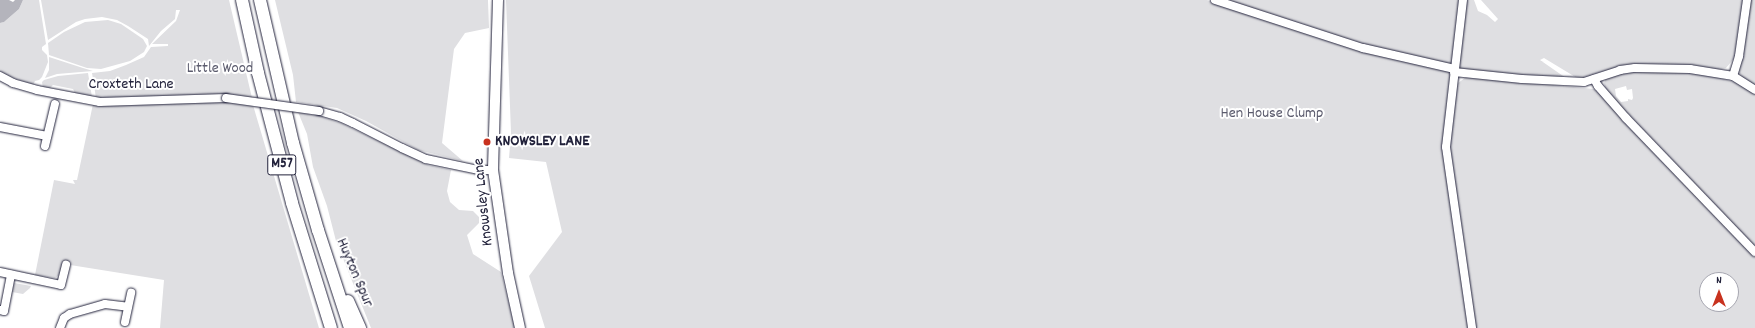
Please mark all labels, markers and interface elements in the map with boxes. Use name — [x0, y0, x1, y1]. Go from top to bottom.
park label: Little Wood — [187, 59, 253, 79]
street label: Croxteth Lane — [88, 75, 174, 95]
park label: Hen House Clump — [1221, 104, 1323, 124]
place label: KNOWSLEY LANE — [495, 132, 589, 152]
marker: KNOWSLEY LANE — [482, 137, 492, 147]
road number: M57 — [267, 152, 297, 178]
street label: Knowsley Lane — [470, 157, 498, 247]
street label: Huyton Spur — [331, 236, 377, 310]
north arrow — [1699, 272, 1739, 312]
text: N — [1716, 273, 1722, 289]

